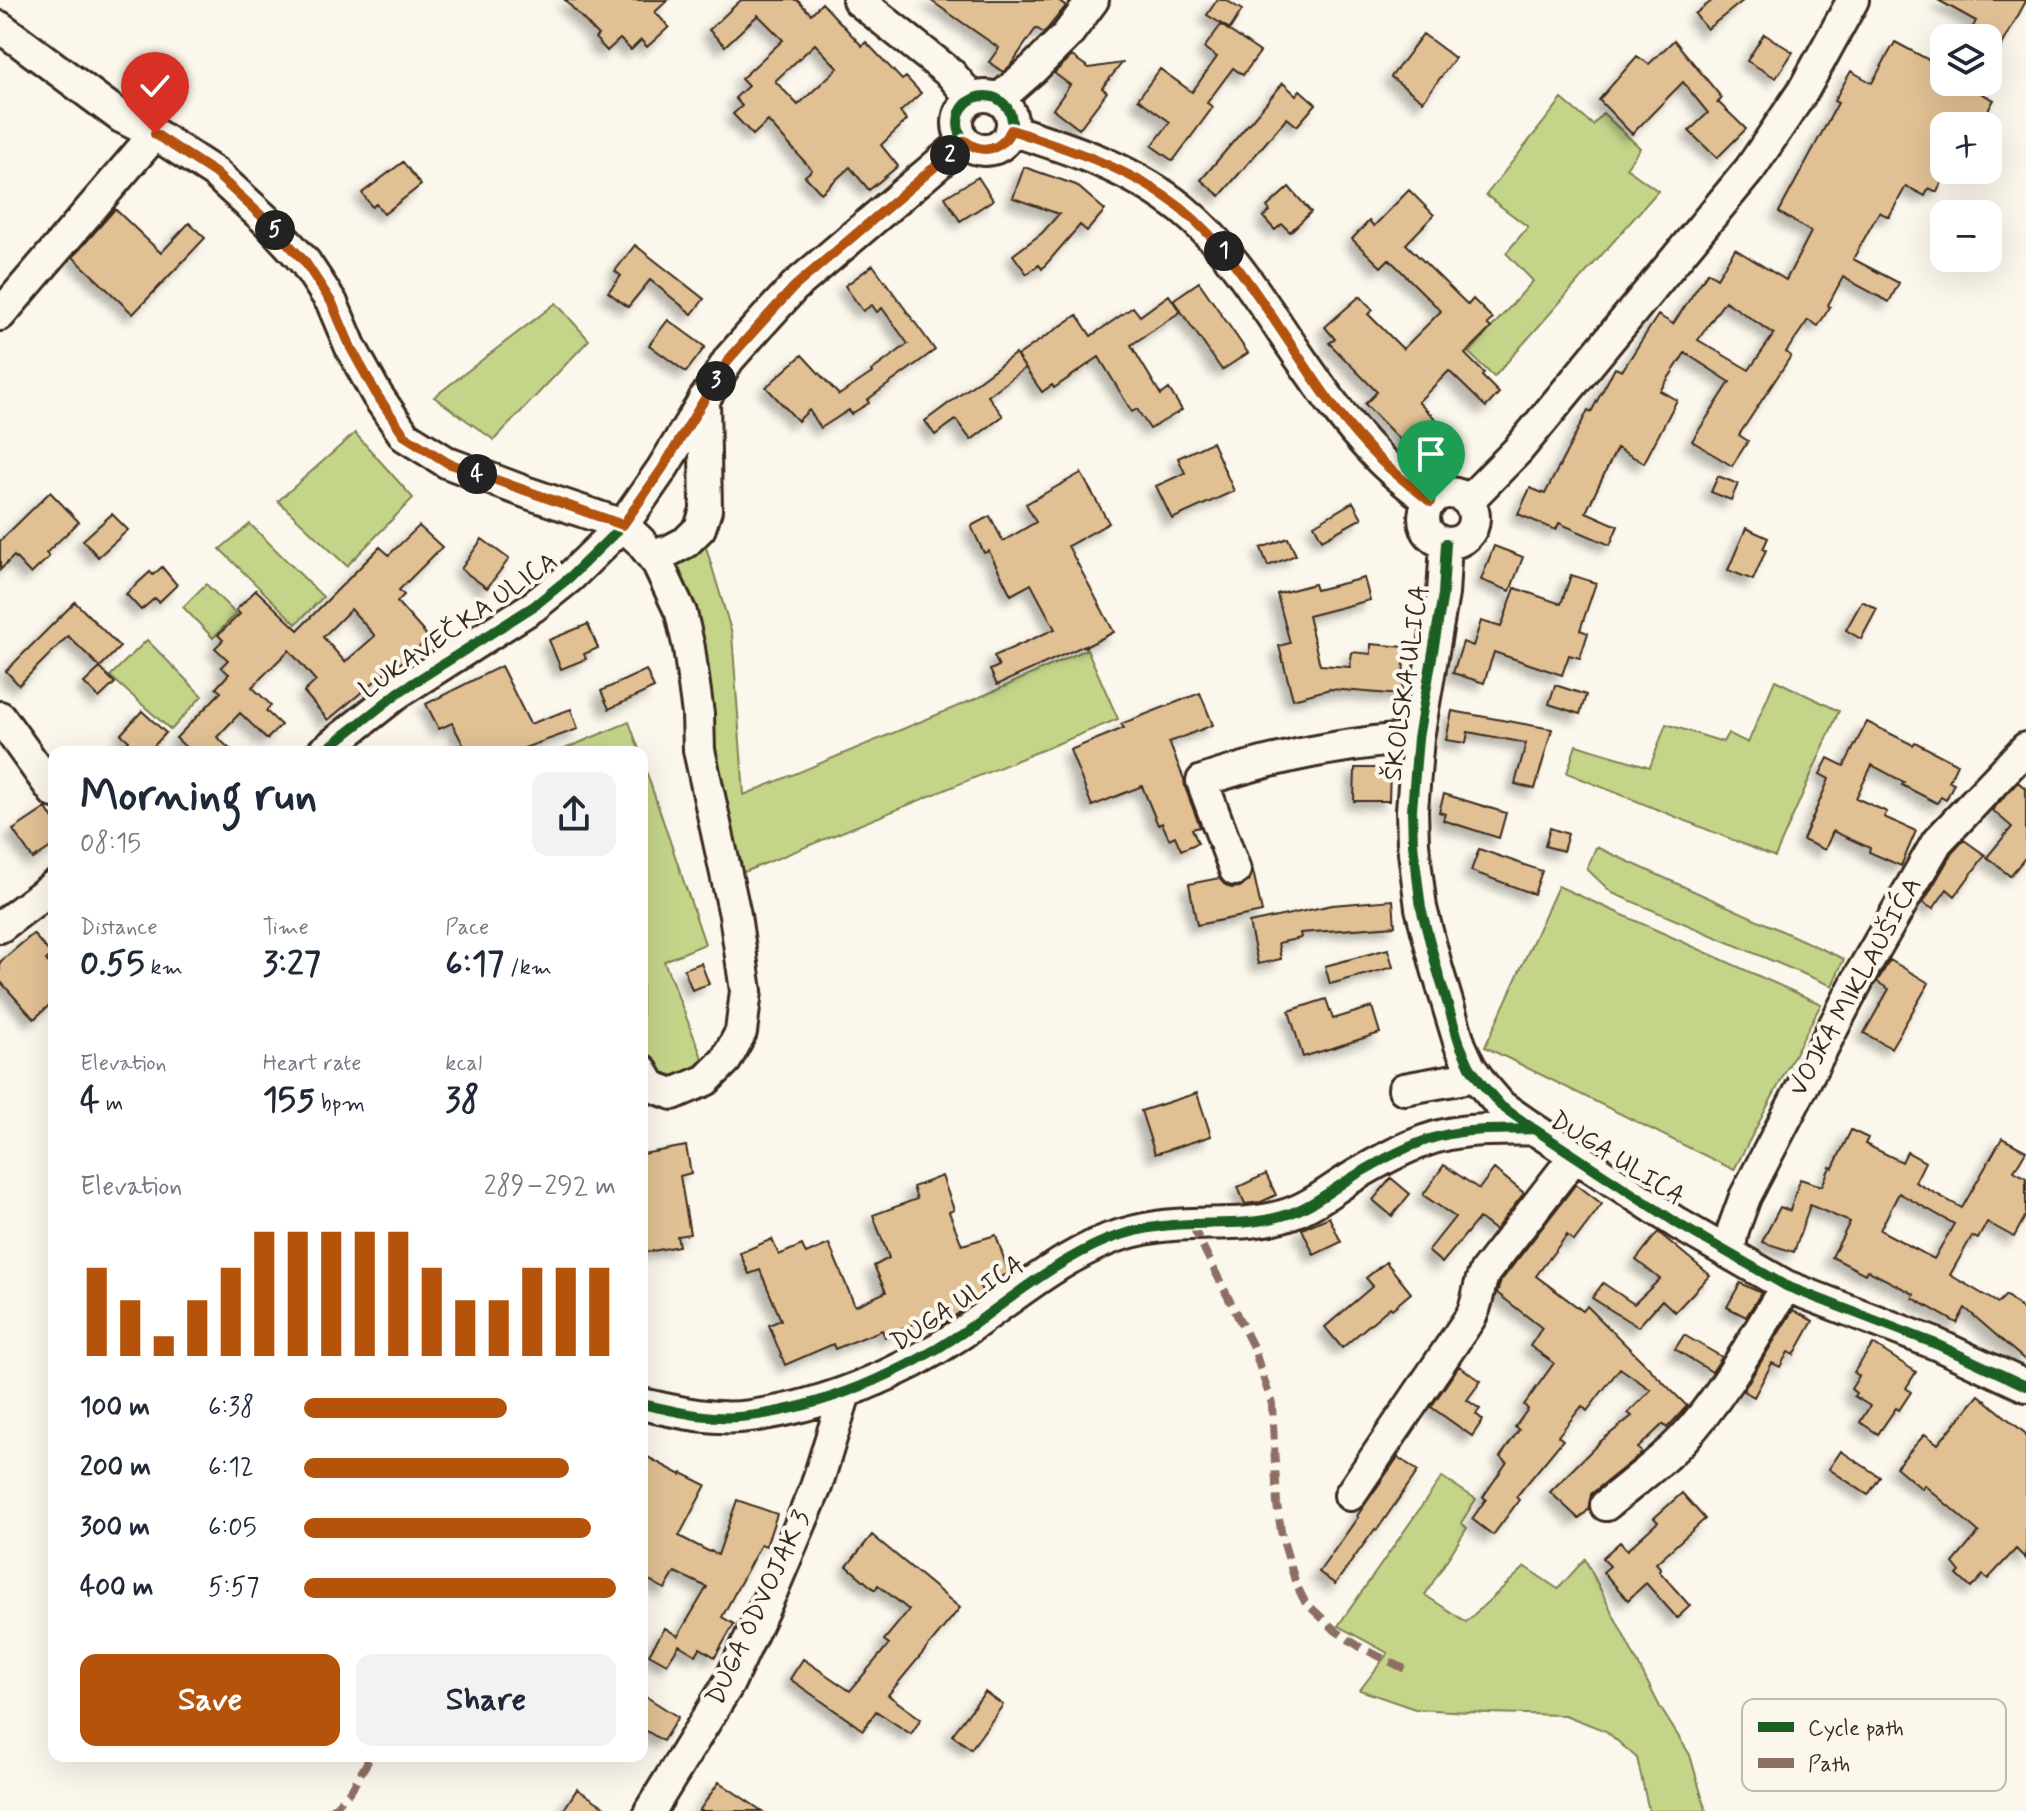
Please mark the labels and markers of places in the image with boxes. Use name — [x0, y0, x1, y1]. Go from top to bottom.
pin — [121, 52, 189, 134]
pin: 2 — [930, 135, 970, 175]
pin: 5 — [255, 210, 295, 250]
pin: 1 — [1204, 231, 1244, 271]
pin: 3 — [696, 361, 736, 401]
pin — [1397, 420, 1465, 502]
pin: 4 — [457, 454, 497, 494]

